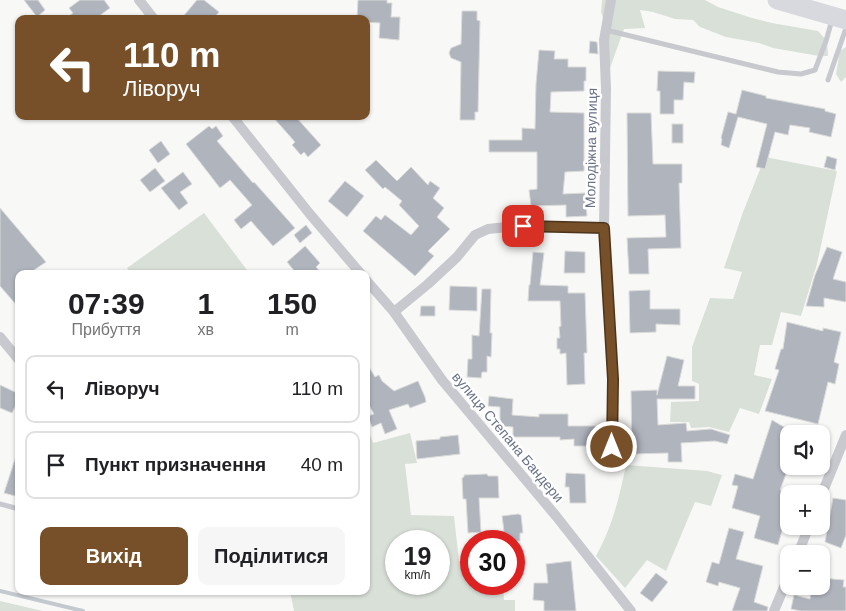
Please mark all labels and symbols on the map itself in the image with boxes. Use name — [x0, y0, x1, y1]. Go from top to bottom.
street label: Молодіжна вулиця — [582, 88, 600, 208]
pin — [502, 205, 544, 247]
street label: вулиця Степана Бандери — [449, 369, 567, 505]
position arrow — [585, 420, 637, 472]
speed limit sign: 30 — [460, 530, 525, 595]

